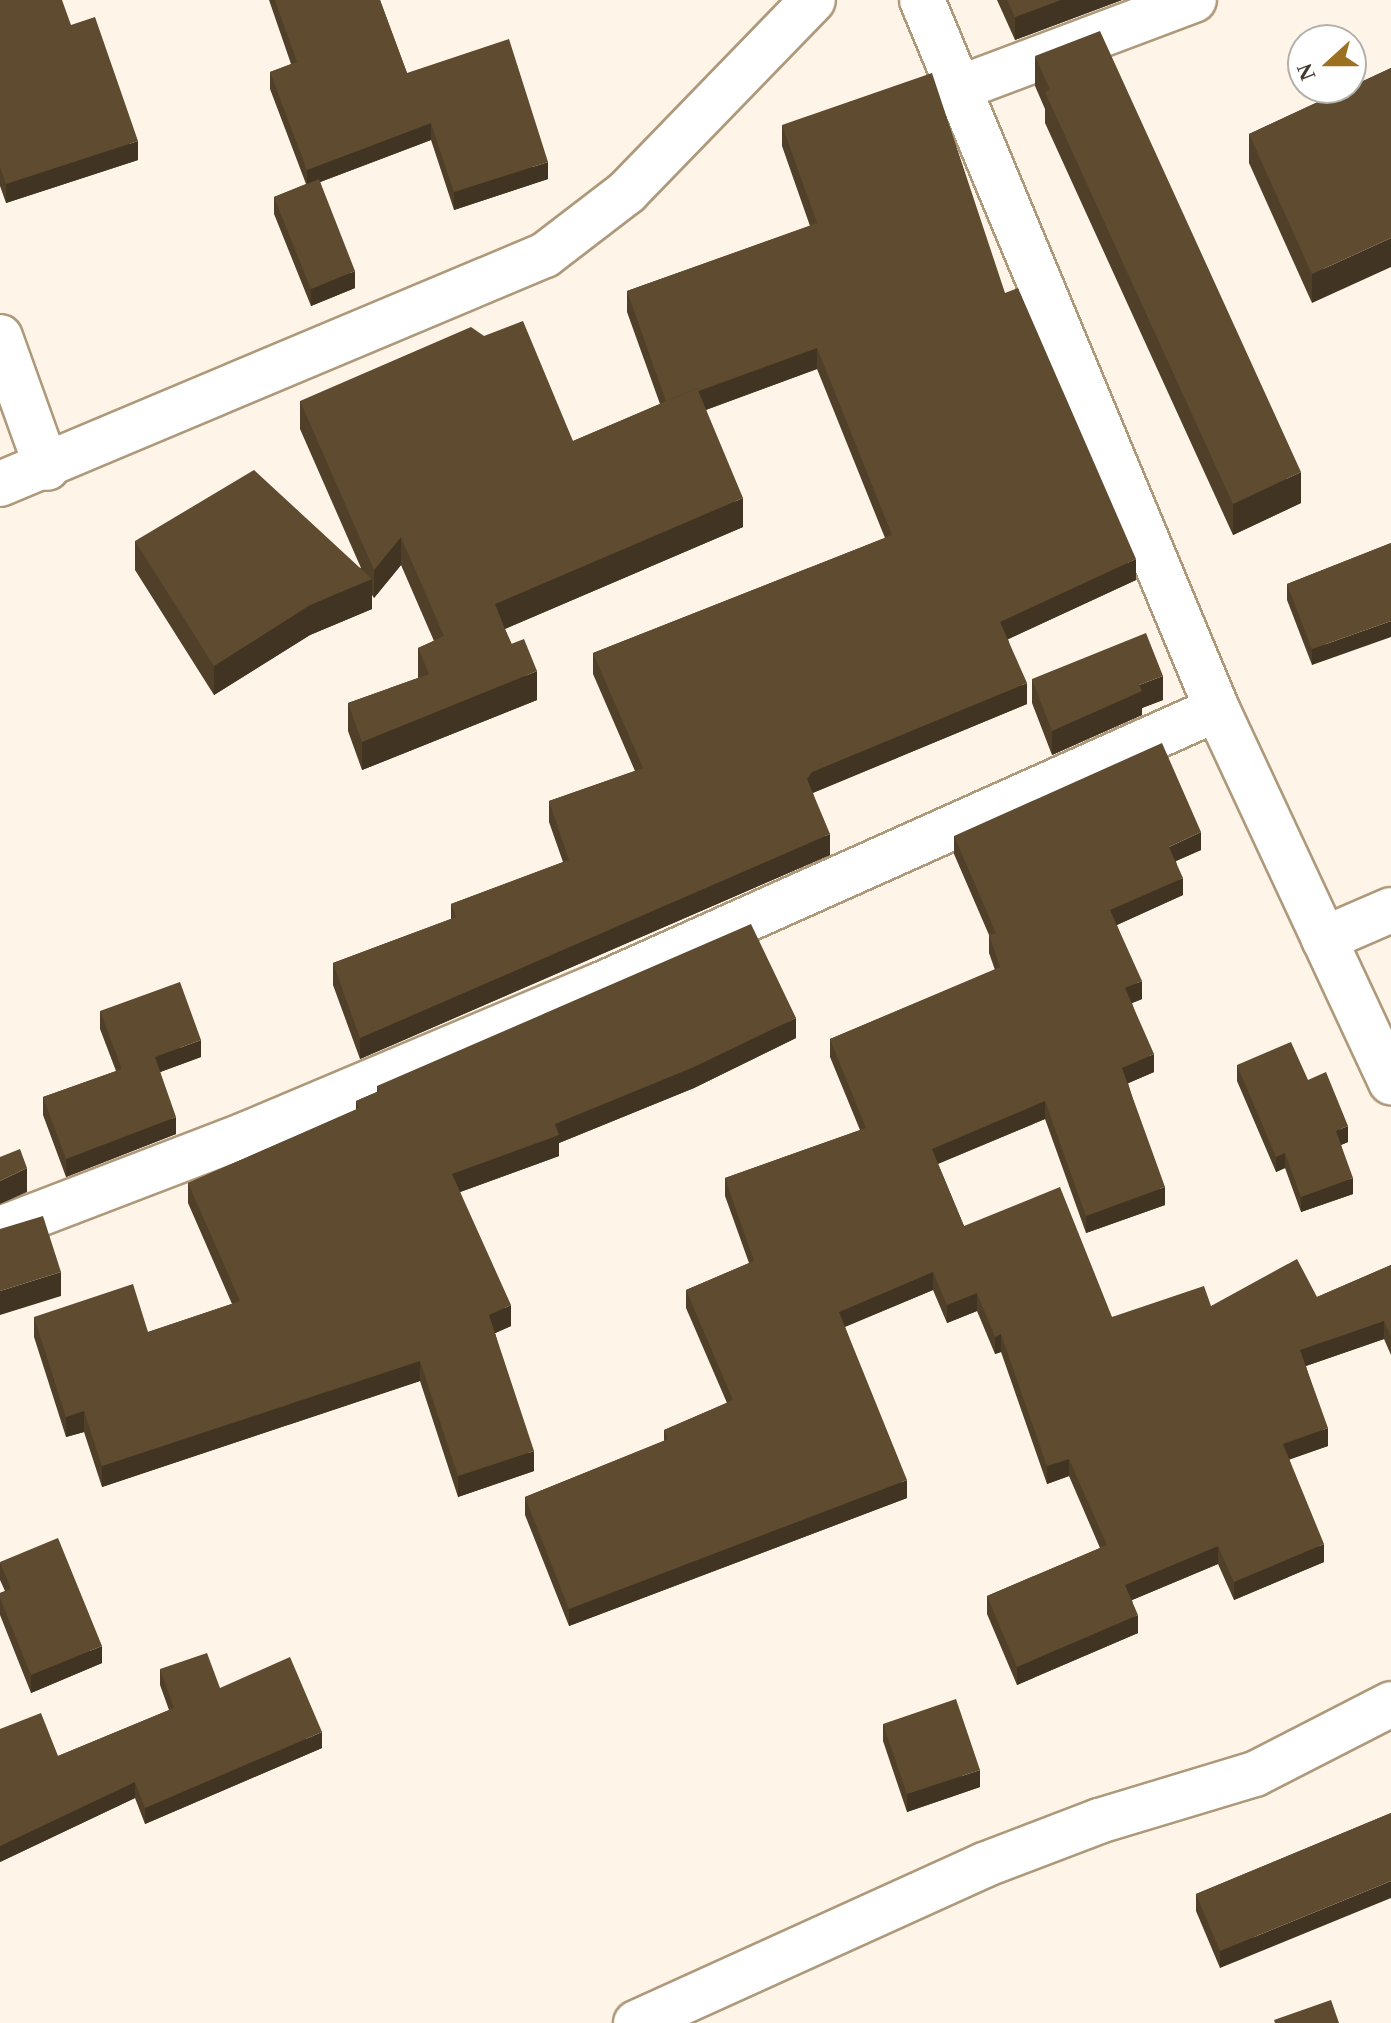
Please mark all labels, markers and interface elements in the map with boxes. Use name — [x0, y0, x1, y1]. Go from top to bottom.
north arrow — [1287, 24, 1367, 104]
text: N — [1291, 60, 1321, 84]

